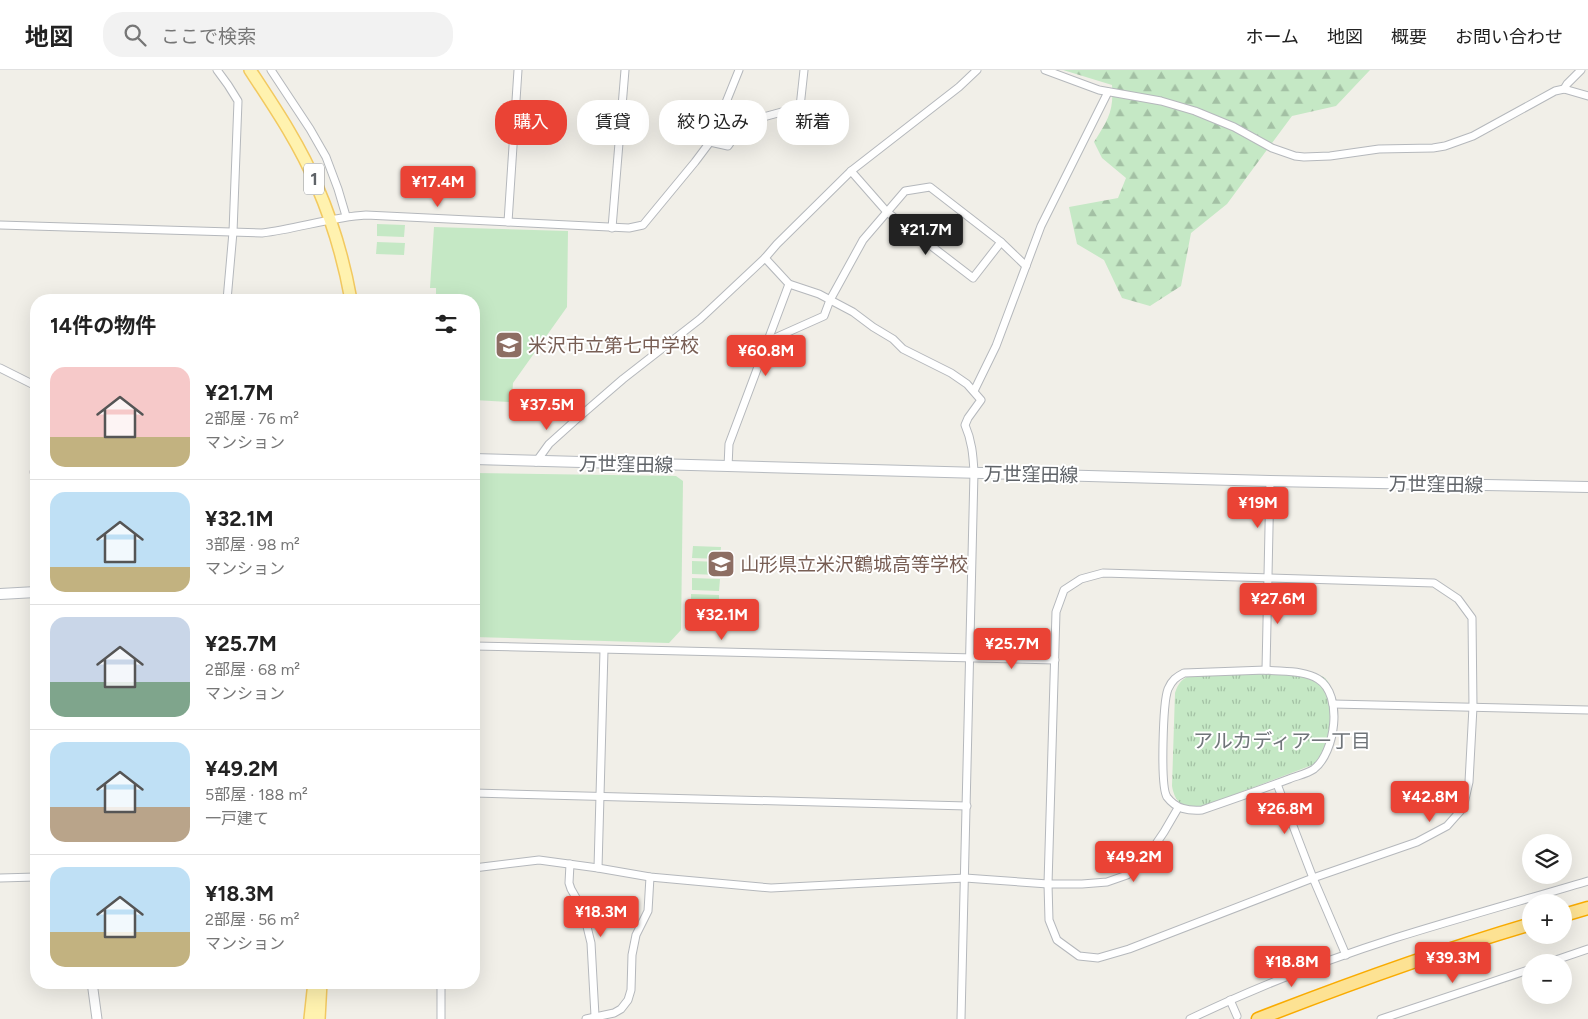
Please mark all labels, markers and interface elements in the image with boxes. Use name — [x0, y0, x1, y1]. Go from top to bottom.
search box — [103, 12, 453, 57]
icon: search — [121, 21, 149, 49]
text: 地図 — [25, 22, 73, 51]
text: ここで検索 — [161, 25, 256, 48]
text: ホーム — [1246, 26, 1299, 48]
text: 地図 — [1327, 26, 1363, 48]
text: 概要 — [1391, 26, 1427, 48]
text: お問い合わせ — [1455, 26, 1563, 48]
chip: 購入 — [495, 100, 567, 145]
chip: 賃貸 — [577, 100, 649, 145]
chip: 絞り込み — [659, 100, 767, 145]
chip: 新着 — [777, 100, 849, 145]
road number: 1 — [304, 164, 324, 195]
pin: ¥17.4M — [397, 166, 479, 208]
text: ¥17.4M — [412, 172, 465, 191]
pin: ¥21.7M — [885, 214, 967, 256]
text: ¥21.7M — [900, 220, 952, 239]
icon: filters — [432, 310, 460, 338]
text: 14件の物件 — [50, 313, 156, 338]
school or university icon: 米沢市立第七中学校 — [494, 330, 524, 360]
place label: 米沢市立第七中学校 — [528, 334, 699, 357]
pin: ¥60.8M — [725, 334, 807, 377]
text: ¥60.8M — [738, 341, 794, 360]
text: ¥21.7M — [205, 380, 273, 405]
icon: home — [90, 387, 150, 447]
pin: ¥37.5M — [506, 388, 588, 431]
text: ¥37.5M — [520, 395, 574, 414]
text: 2部屋 · 76 m² — [205, 409, 299, 428]
text: マンション — [205, 433, 285, 452]
street label: 万世窪田線 — [578, 452, 674, 477]
street label: 万世窪田線 — [983, 462, 1079, 487]
street label: 万世窪田線 — [1388, 472, 1484, 497]
pin: ¥19M — [1228, 486, 1288, 529]
text: ¥19M — [1238, 493, 1278, 512]
text: ¥32.1M — [205, 506, 273, 531]
icon: home — [90, 512, 150, 572]
text: 3部屋 · 98 m² — [205, 535, 300, 554]
school or university icon: 山形県立米沢鶴城高等学校 — [706, 549, 736, 579]
place label: 山形県立米沢鶴城高等学校 — [740, 553, 968, 576]
text: マンション — [205, 559, 285, 578]
pin: ¥27.6M — [1237, 582, 1319, 625]
text: ¥27.6M — [1251, 589, 1305, 608]
pin: ¥32.1M — [681, 598, 763, 641]
text: ¥32.1M — [696, 605, 748, 624]
pin: ¥25.7M — [971, 628, 1053, 670]
text: ¥25.7M — [205, 631, 277, 656]
text: ¥25.7M — [985, 634, 1039, 653]
icon: home — [90, 637, 150, 697]
text: 2部屋 · 68 m² — [205, 660, 300, 679]
text: マンション — [205, 684, 285, 703]
district label: アルカディア一丁目 — [1193, 729, 1371, 753]
text: ¥49.2M — [205, 756, 278, 781]
icon: home — [90, 762, 150, 822]
pin: ¥42.8M — [1389, 780, 1471, 823]
text: 5部屋 · 188 m² — [205, 785, 308, 804]
text: ¥42.8M — [1402, 787, 1458, 806]
pin: ¥26.8M — [1244, 792, 1326, 835]
text: ¥26.8M — [1257, 799, 1313, 818]
text: 一戸建て — [205, 809, 269, 828]
map controls — [1522, 834, 1572, 1004]
button: layers — [1522, 834, 1572, 884]
pin: ¥49.2M — [1093, 840, 1175, 883]
text: ¥49.2M — [1106, 847, 1162, 866]
text: ¥18.3M — [205, 881, 274, 906]
icon: home — [90, 887, 150, 947]
button: + — [1522, 894, 1572, 944]
pin: ¥18.3M — [560, 896, 642, 938]
text: ¥18.3M — [575, 902, 627, 921]
text: 2部屋 · 56 m² — [205, 910, 300, 929]
text: マンション — [205, 934, 285, 953]
pin: ¥39.3M — [1412, 942, 1494, 984]
pin: ¥18.8M — [1251, 946, 1333, 988]
text: ¥39.3M — [1426, 948, 1480, 967]
text: ¥18.8M — [1265, 952, 1319, 971]
button: − — [1522, 954, 1572, 1004]

